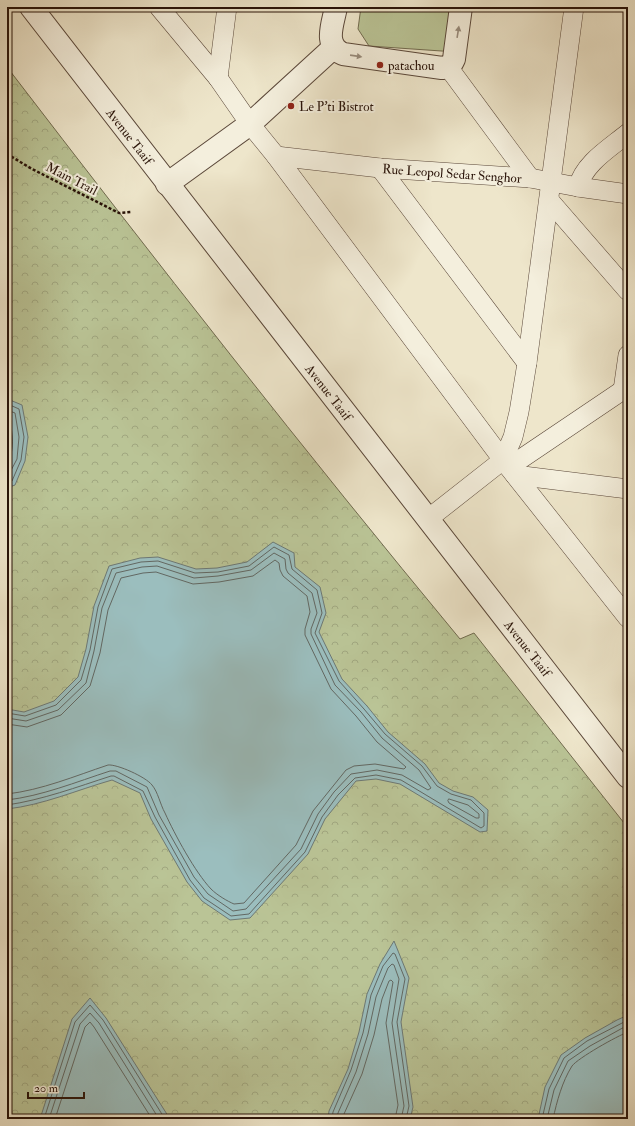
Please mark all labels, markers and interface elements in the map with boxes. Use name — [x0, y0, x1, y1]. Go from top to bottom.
one-way arrow — [455, 26, 461, 38]
one-way arrow — [350, 53, 362, 59]
place label: patachou — [387, 58, 435, 75]
marker: patachou — [375, 60, 385, 70]
place label: Le P'ti Bistrot — [299, 99, 374, 115]
marker: Le P'ti Bistrot — [286, 101, 296, 111]
street label: Avenue Taaif — [102, 105, 157, 169]
street label: Main Trail — [43, 159, 101, 199]
street label: Rue Leopol Sedar Senghor — [382, 161, 522, 188]
street label: Avenue Taaif — [301, 361, 356, 425]
street label: Avenue Taaif — [500, 617, 555, 681]
scale bar — [28, 1074, 84, 1100]
text: 20 m — [34, 1081, 59, 1096]

